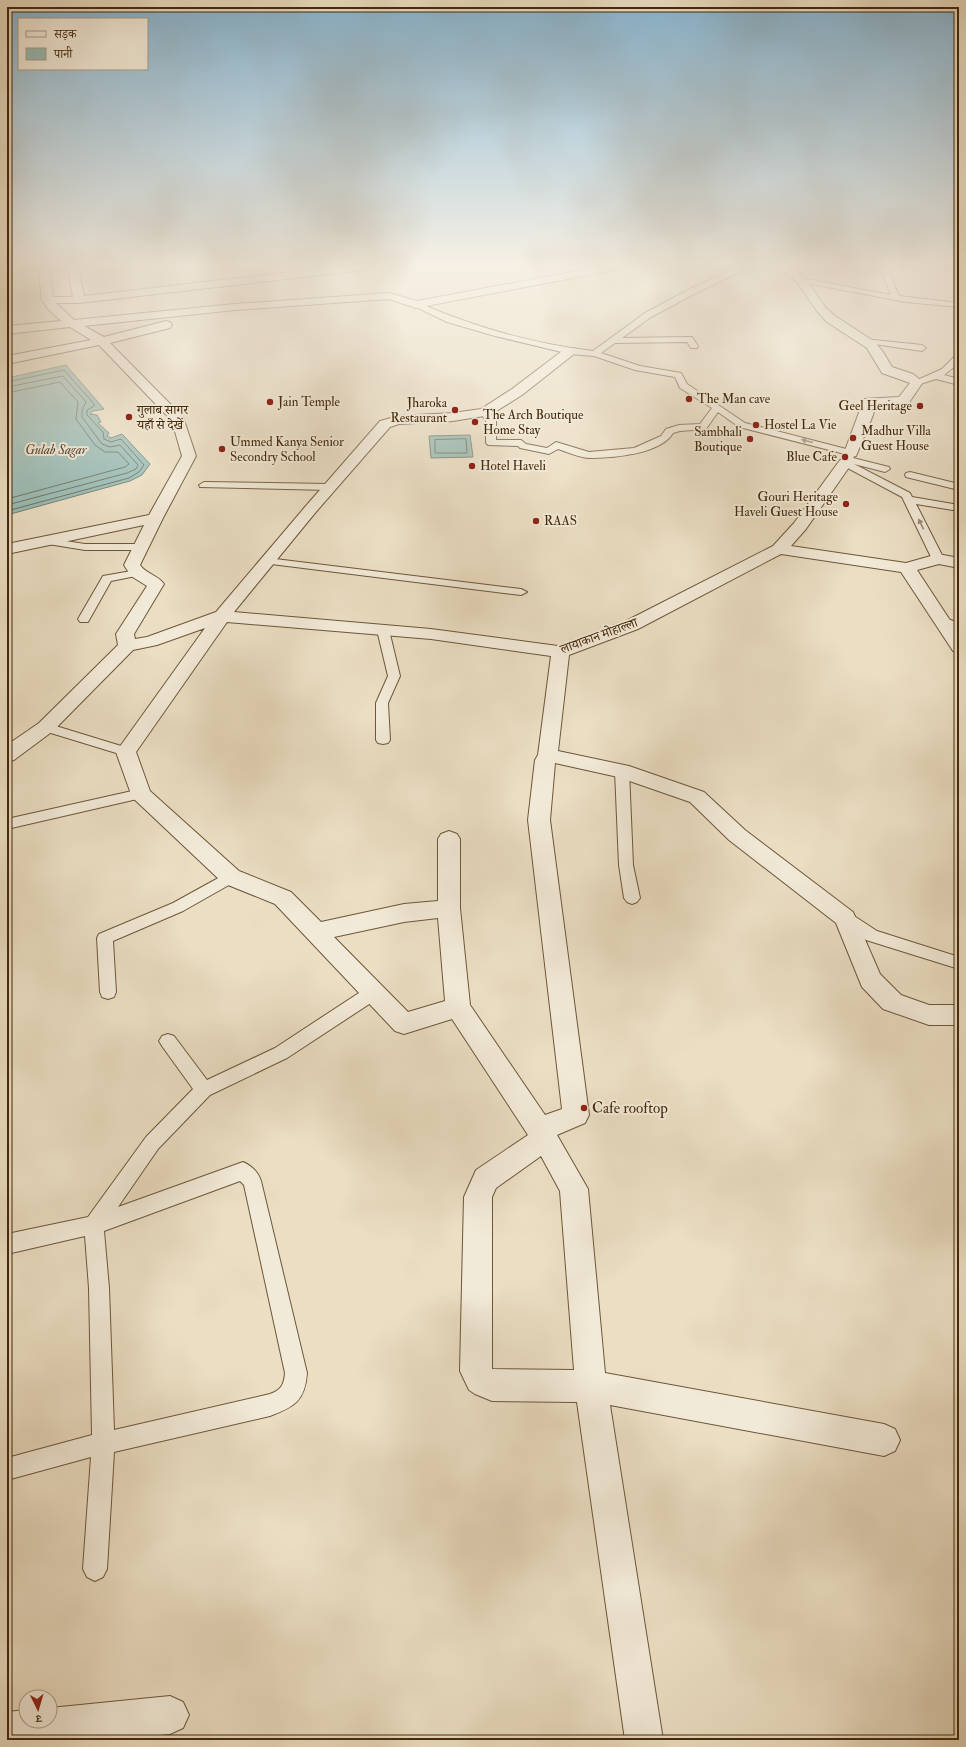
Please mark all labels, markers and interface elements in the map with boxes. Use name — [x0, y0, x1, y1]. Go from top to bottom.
legend — [18, 18, 148, 70]
text: सड़क — [53, 27, 78, 42]
text: पानी — [53, 46, 73, 62]
place label: The Man cave — [697, 391, 771, 407]
place label: Jain Temple — [277, 394, 340, 411]
marker: The Man cave — [684, 394, 694, 404]
place label: Jharoka Restaurant — [391, 395, 448, 426]
marker: Jain Temple — [265, 397, 275, 407]
place label: Geel Heritage — [839, 398, 913, 414]
marker: Geel Heritage — [915, 401, 925, 411]
place label: गुलाब सागर यहाँ से देखें — [136, 402, 189, 433]
marker: Jharoka Restaurant — [450, 405, 460, 415]
place label: The Arch Boutique Home Stay — [483, 407, 584, 439]
marker: गुलाब सागर यहाँ से देखें — [124, 412, 134, 422]
marker: The Arch Boutique Home Stay — [470, 417, 480, 427]
place label: Hostel La Vie — [764, 417, 837, 433]
marker: Hostel La Vie — [751, 420, 761, 430]
place label: Madhur Villa Guest House — [861, 423, 932, 454]
place label: Sambhali Boutique — [694, 424, 743, 455]
marker: Madhur Villa Guest House — [848, 433, 858, 443]
place label: Ummed Kanya Senior Secondry School — [230, 434, 344, 466]
marker: Sambhali Boutique — [745, 434, 755, 444]
one-way arrow — [801, 438, 813, 444]
water label: Gulab Sagar — [25, 442, 88, 458]
marker: Ummed Kanya Senior Secondry School — [217, 444, 227, 454]
place label: Blue Cafe — [786, 449, 838, 465]
marker: Blue Cafe — [840, 452, 850, 462]
place label: Hotel Haveli — [480, 458, 547, 474]
marker: Hotel Haveli — [467, 461, 477, 471]
place label: Gouri Heritage Haveli Guest House — [734, 489, 839, 520]
marker: Gouri Heritage Haveli Guest House — [841, 499, 851, 509]
place label: RAAS — [544, 513, 577, 529]
marker: RAAS — [531, 516, 541, 526]
one-way arrow — [917, 518, 924, 530]
street label: लायाकान मोहाल्ला — [557, 614, 641, 658]
place label: Cafe rooftop — [592, 1099, 668, 1119]
marker: Cafe rooftop — [579, 1103, 589, 1113]
north arrow — [18, 1689, 58, 1729]
text: उ — [34, 1712, 43, 1725]

